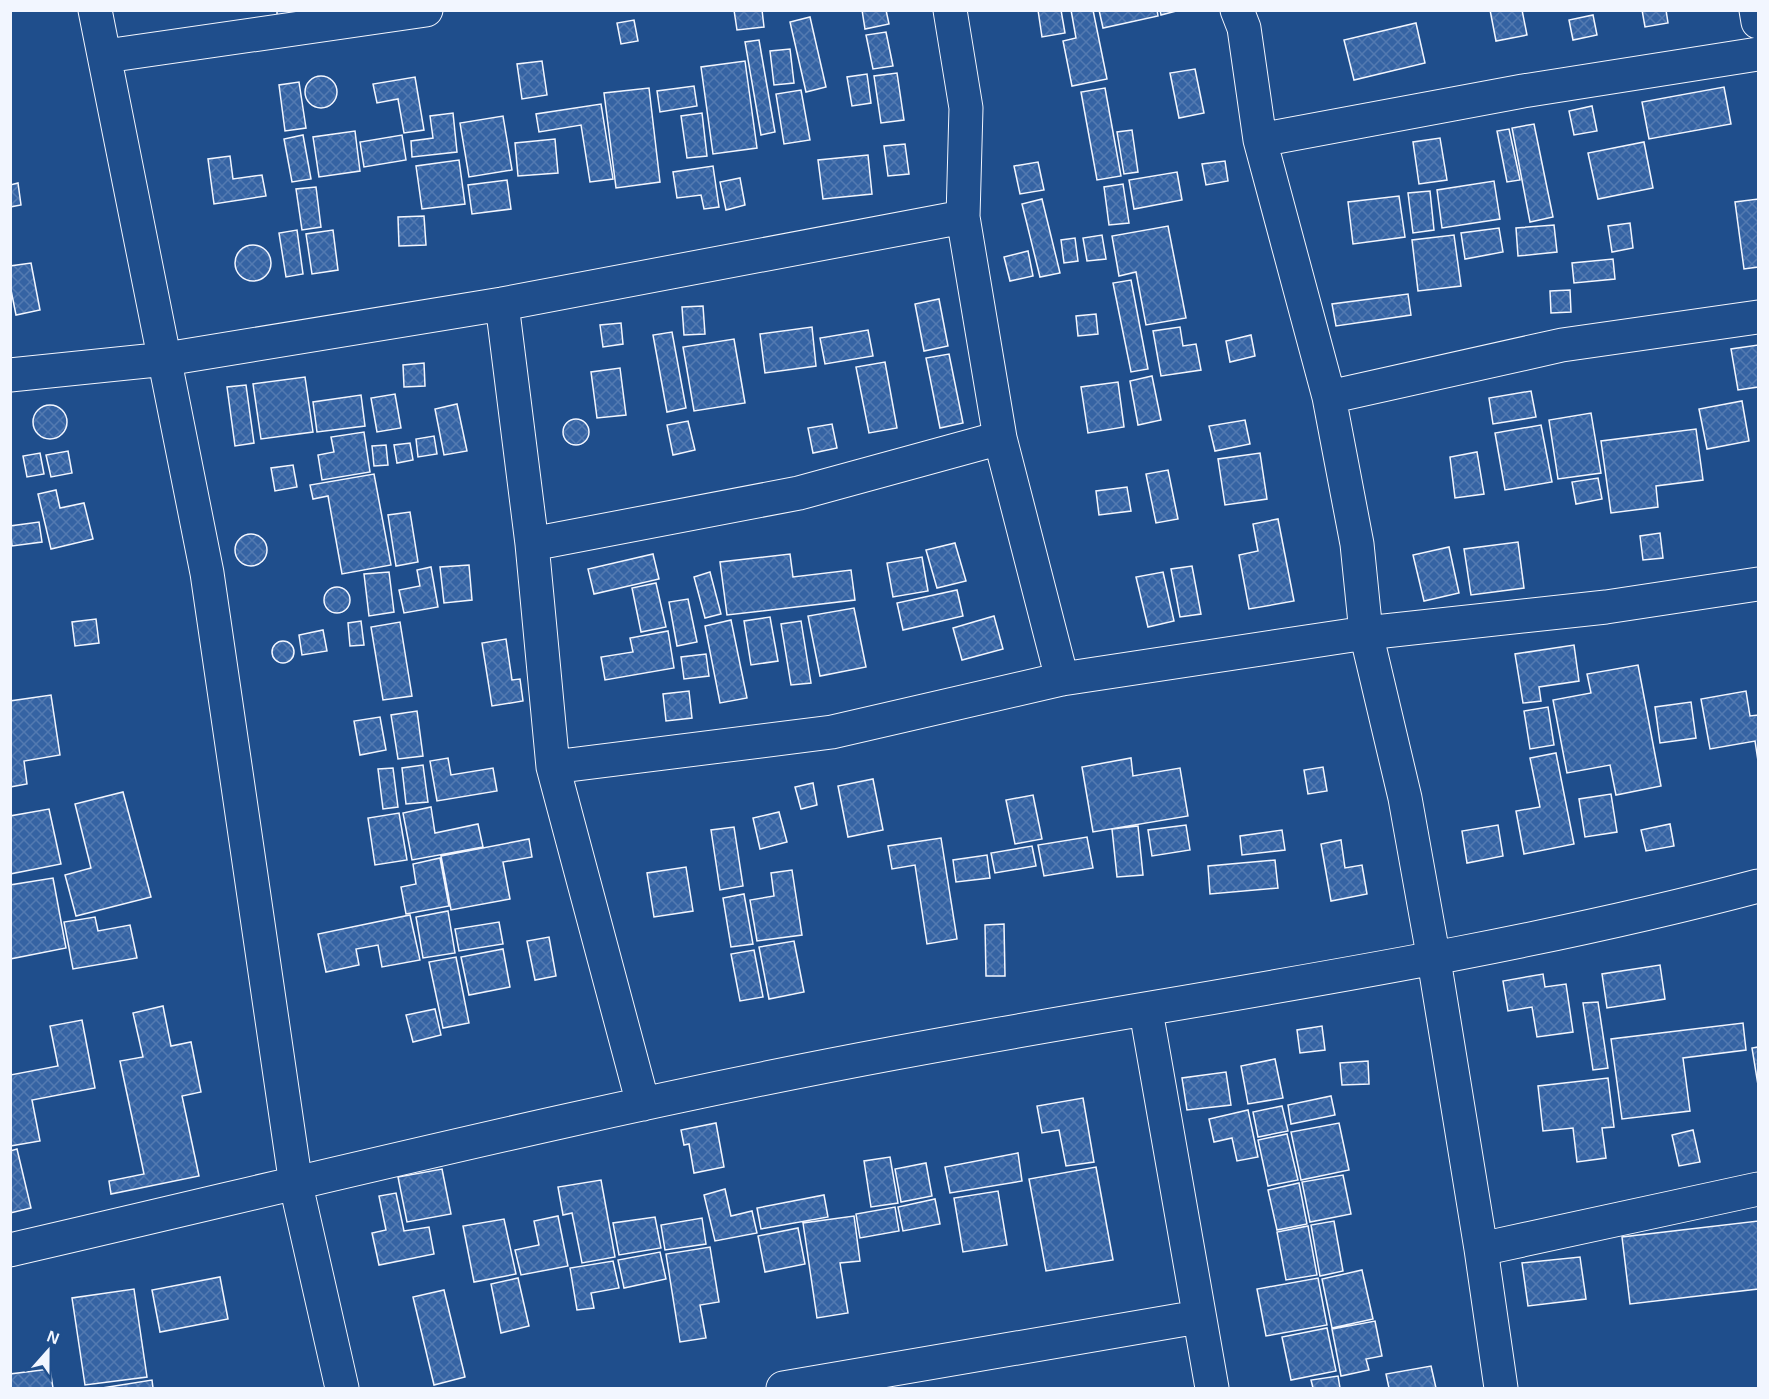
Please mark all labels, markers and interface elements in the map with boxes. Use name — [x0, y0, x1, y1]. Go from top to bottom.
north arrow — [18, 1321, 78, 1381]
text: N — [45, 1327, 62, 1347]

